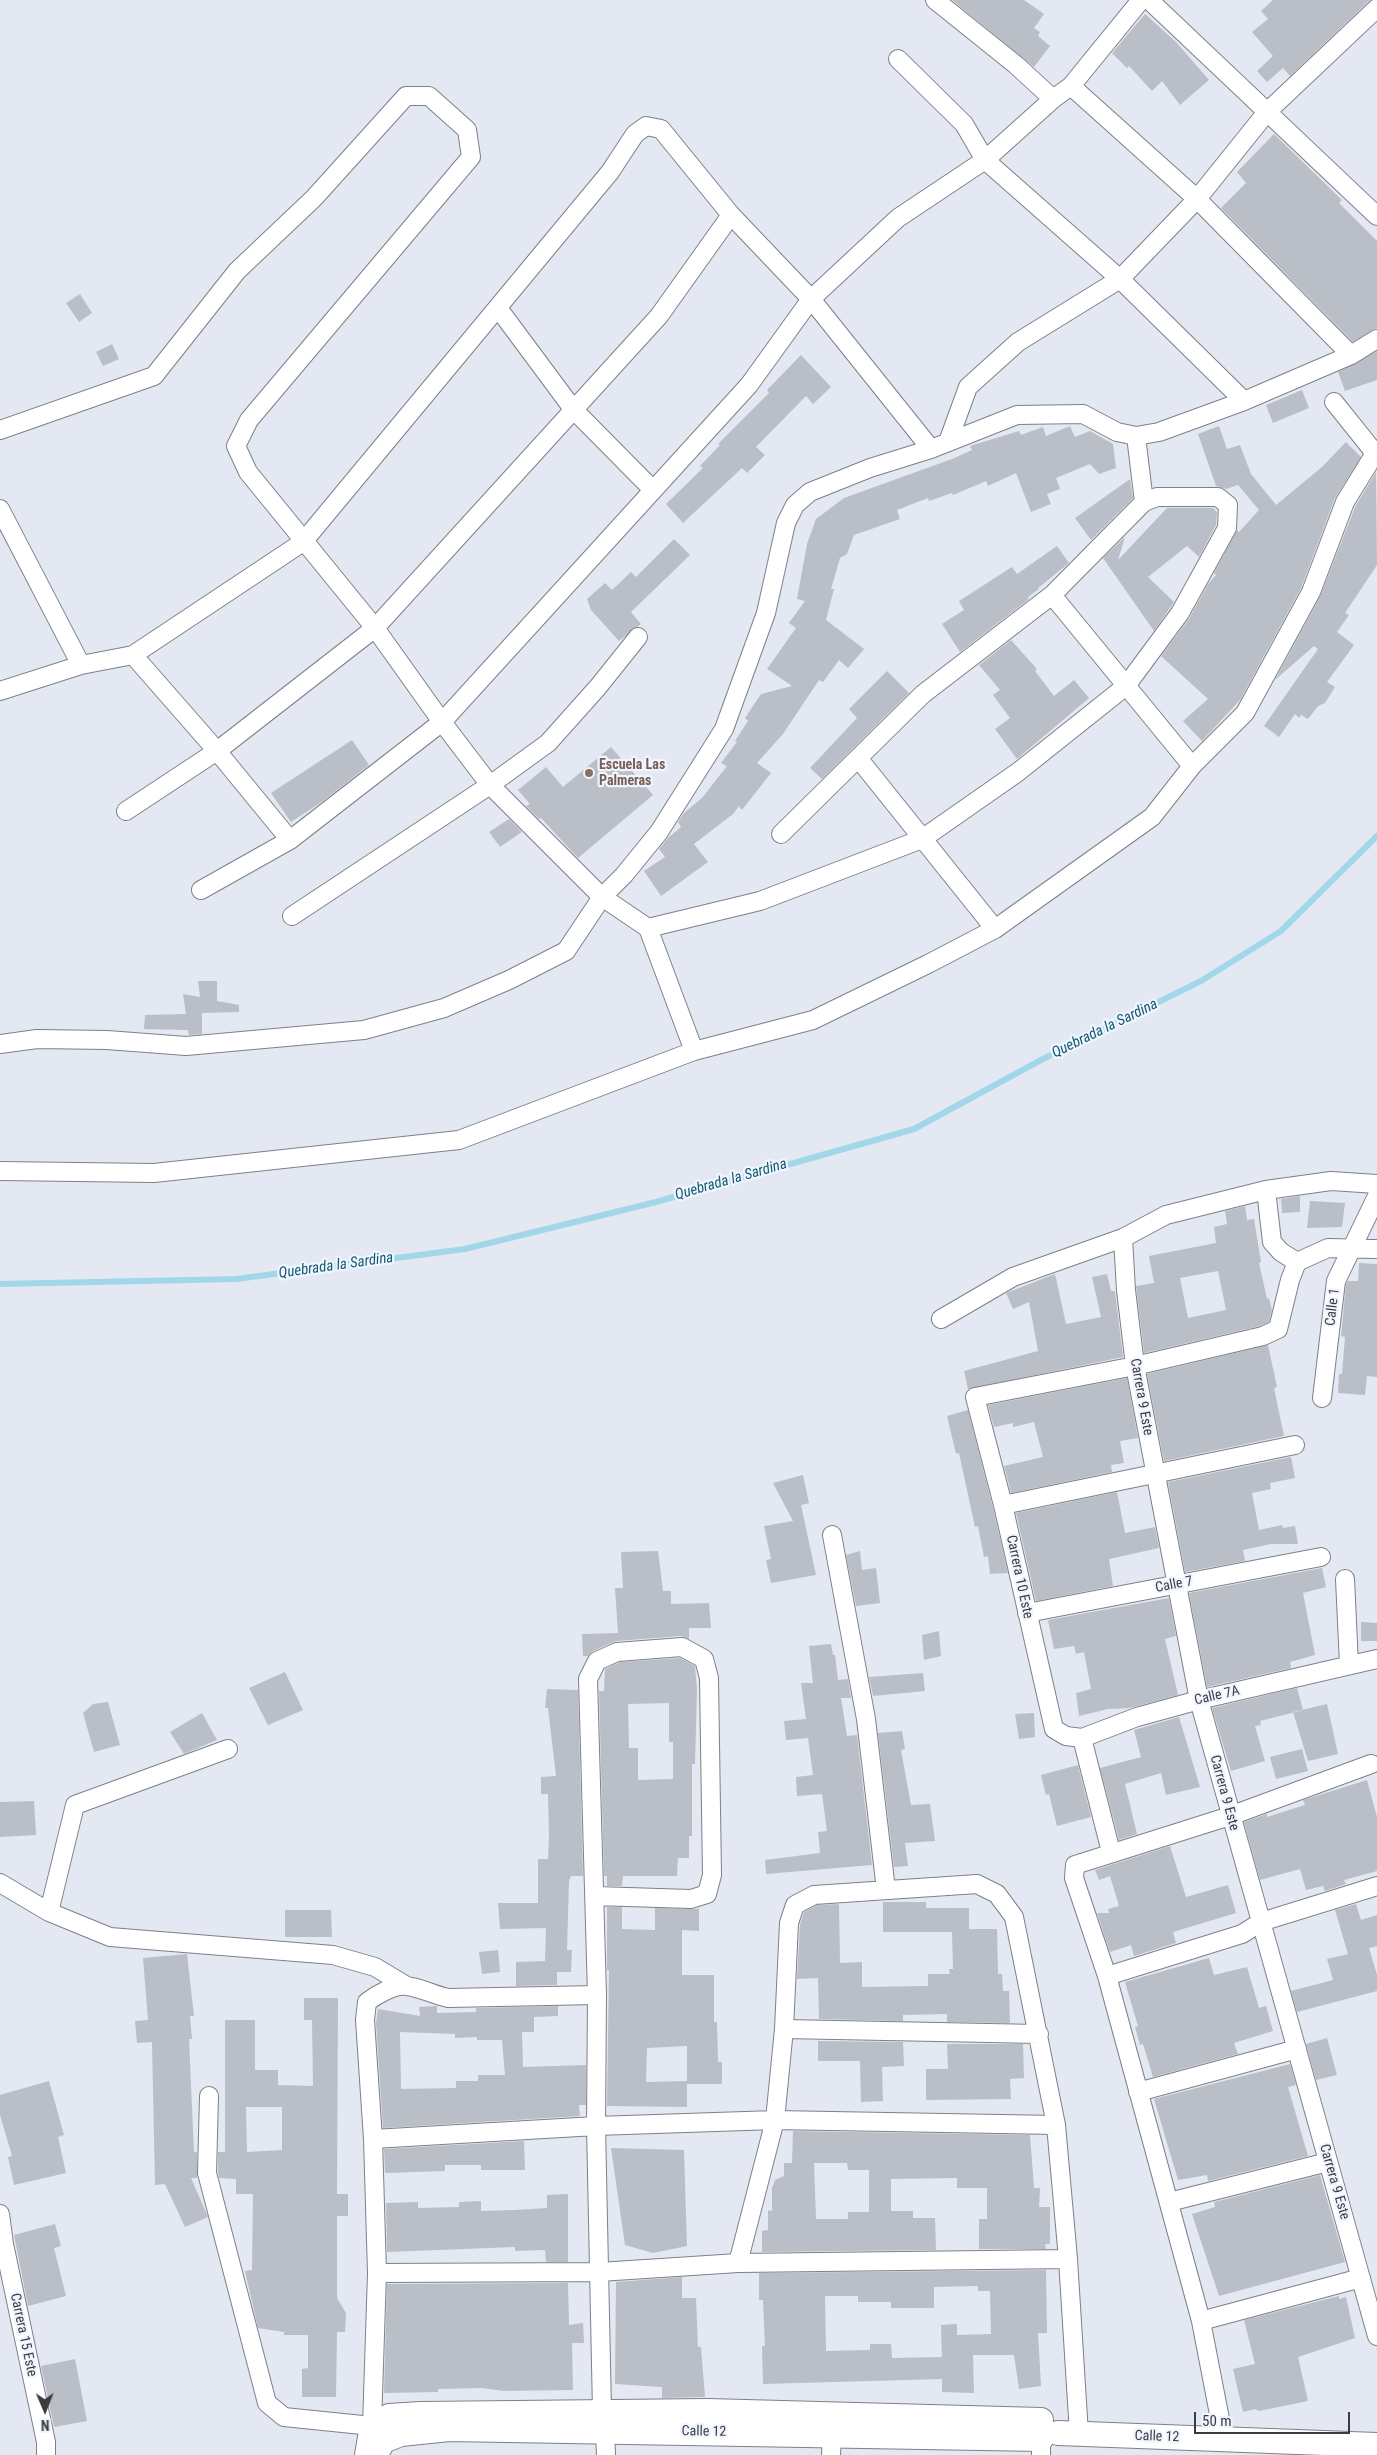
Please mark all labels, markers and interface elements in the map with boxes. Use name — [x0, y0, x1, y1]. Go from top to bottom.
place label: Escuela Las Palmeras — [599, 757, 665, 790]
marker: Escuela Las Palmeras — [583, 767, 595, 779]
water label: Quebrada la Sardina — [1049, 996, 1161, 1062]
water label: Quebrada la Sardina — [673, 1155, 789, 1205]
water label: Quebrada la Sardina — [278, 1249, 394, 1283]
street label: Calle 1 — [1322, 1287, 1344, 1327]
street label: Carrera 9 Este — [1126, 1357, 1156, 1437]
street label: Carrera 10 Este — [1002, 1534, 1036, 1620]
street label: Calle 7 — [1154, 1573, 1194, 1597]
street label: Calle 7A — [1193, 1683, 1241, 1709]
street label: Carrera 9 Este — [1206, 1753, 1242, 1833]
street label: Carrera 9 Este — [1315, 2142, 1353, 2222]
street label: Carrera 15 Este — [6, 2292, 40, 2378]
north arrow — [20, 2385, 70, 2435]
scale bar — [1197, 2402, 1353, 2434]
text: 50 m — [1202, 2412, 1232, 2430]
text: N — [41, 2417, 50, 2433]
street label: Calle 12 — [682, 2423, 726, 2441]
street label: Calle 12 — [1134, 2428, 1180, 2446]

